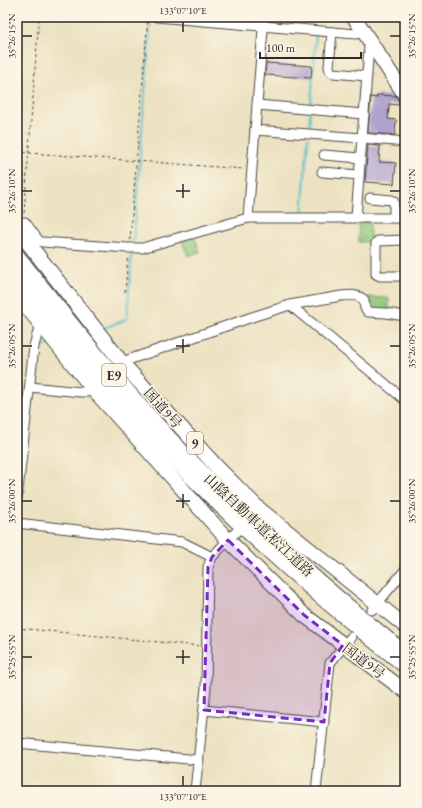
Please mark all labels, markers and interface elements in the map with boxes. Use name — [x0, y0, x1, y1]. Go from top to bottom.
text: 133°07'10"E — [159, 4, 207, 17]
text: 35°26'15"N — [5, 13, 18, 58]
text: 35°26'15"N — [405, 13, 418, 58]
scale bar — [260, 34, 361, 60]
text: 100 m — [266, 40, 296, 56]
text: 35°26'10"N — [5, 168, 18, 213]
text: 35°26'10"N — [405, 168, 418, 213]
text: 35°26'05"N — [5, 323, 18, 368]
text: 35°26'05"N — [405, 323, 418, 368]
road number: E9 — [102, 364, 126, 386]
street label: 国道9号 — [140, 384, 186, 432]
road number: 9 — [187, 432, 203, 454]
street label: 山陰自動車道;松江道路 — [200, 470, 318, 580]
text: 35°26'00"N — [5, 478, 18, 523]
text: 35°26'00"N — [405, 478, 418, 523]
text: 35°25'55"N — [5, 634, 18, 679]
text: 35°25'55"N — [405, 634, 418, 679]
street label: 国道9号 — [339, 639, 389, 683]
text: 133°07'10"E — [159, 790, 207, 803]

